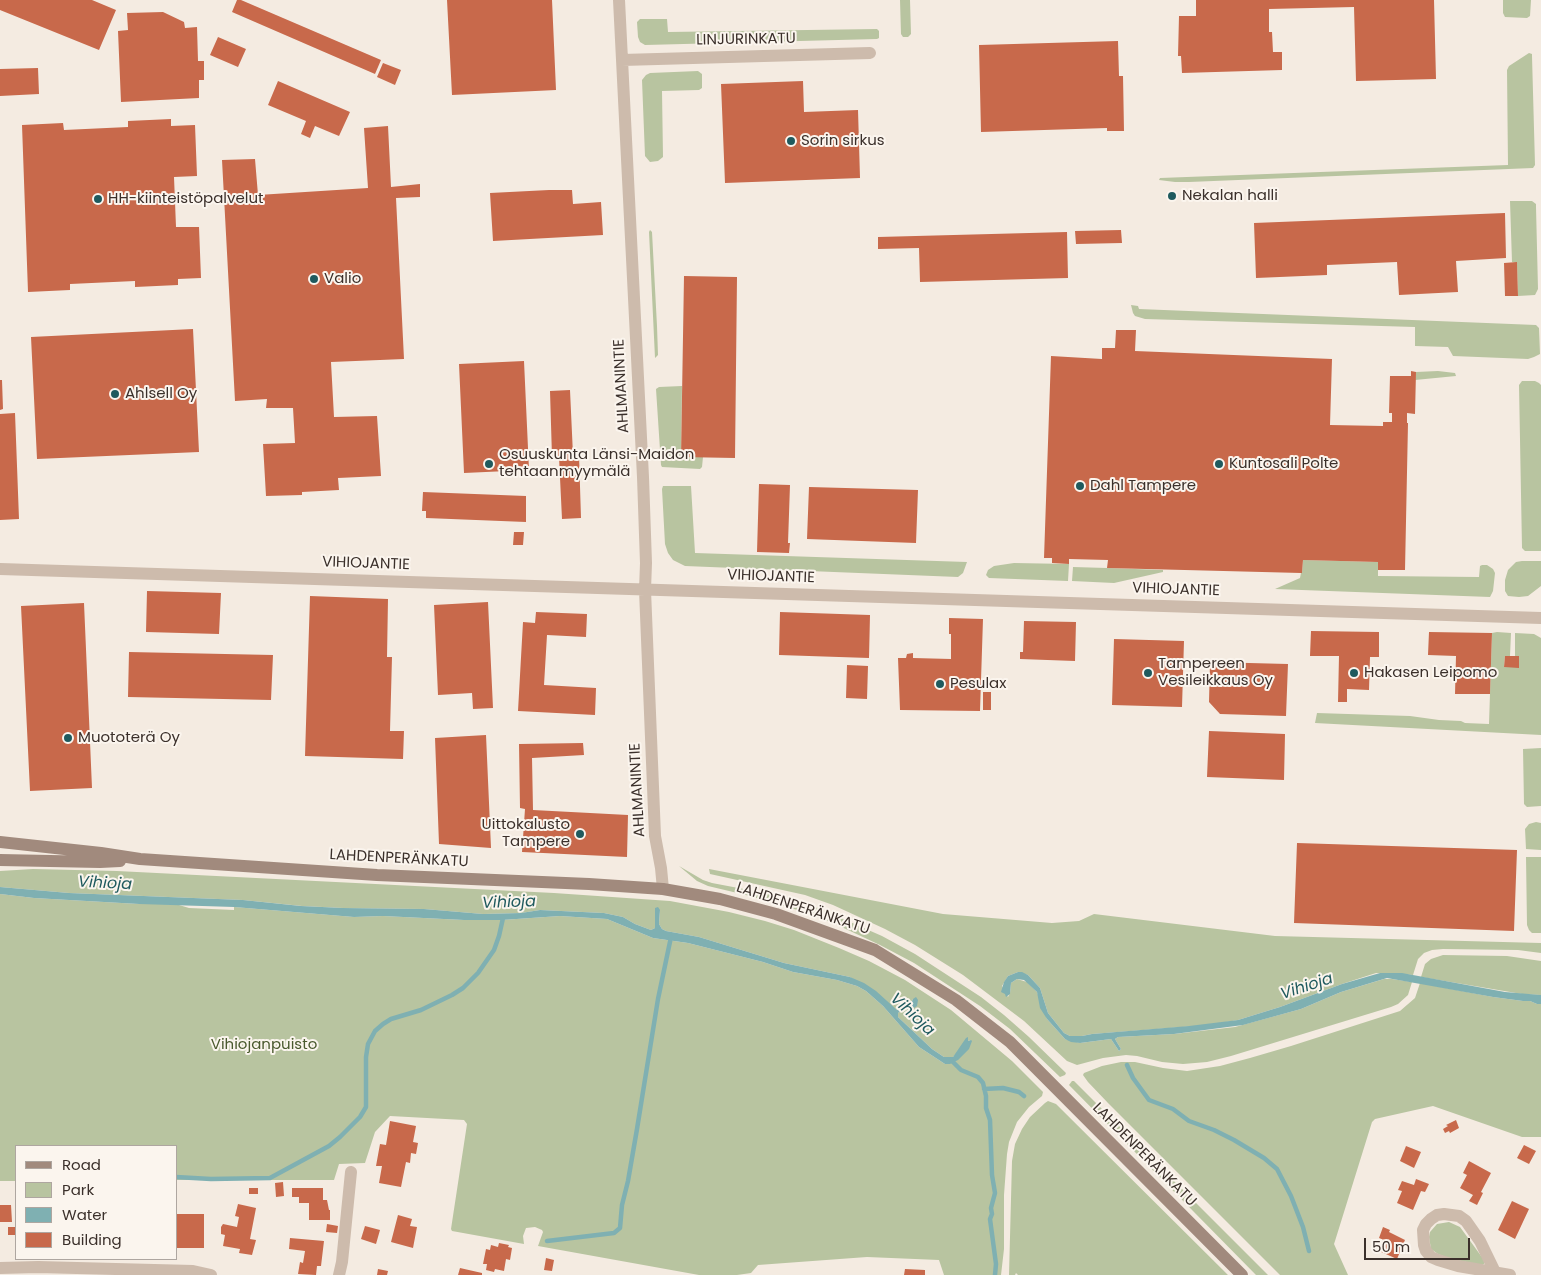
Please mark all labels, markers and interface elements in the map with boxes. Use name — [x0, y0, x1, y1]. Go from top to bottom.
street label: LINJURINKATU — [696, 30, 796, 50]
place label: Sorin sirkus — [801, 132, 885, 150]
marker: Sorin sirkus — [785, 135, 797, 147]
place label: Nekalan halli — [1182, 187, 1278, 205]
place label: HH-kiinteistöpalvelut — [108, 190, 264, 208]
marker: Nekalan halli — [1166, 190, 1178, 202]
marker: HH-kiinteistöpalvelut — [92, 193, 104, 205]
place label: Valio — [324, 270, 361, 288]
marker: Valio — [308, 273, 320, 285]
street label: AHLMANINTIE — [611, 338, 633, 434]
place label: Ahlsell Oy — [125, 385, 197, 403]
marker: Ahlsell Oy — [109, 388, 121, 400]
place label: Osuuskunta Länsi-Maidon tehtaanmyymälä — [499, 446, 694, 481]
place label: Kuntosali Polte — [1229, 455, 1338, 473]
marker: Osuuskunta Länsi-Maidon tehtaanmyymälä — [483, 458, 495, 470]
marker: Kuntosali Polte — [1213, 458, 1225, 470]
place label: Dahl Tampere — [1090, 477, 1196, 495]
marker: Dahl Tampere — [1074, 480, 1086, 492]
street label: VIHIOJANTIE — [322, 553, 410, 575]
street label: VIHIOJANTIE — [727, 566, 815, 588]
street label: VIHIOJANTIE — [1132, 579, 1220, 601]
place label: Tampereen Vesileikkaus Oy — [1158, 655, 1273, 690]
place label: Hakasen Leipomo — [1364, 664, 1497, 682]
marker: Tampereen Vesileikkaus Oy — [1142, 667, 1154, 679]
marker: Hakasen Leipomo — [1348, 667, 1360, 679]
place label: Pesulax — [950, 675, 1006, 693]
marker: Pesulax — [934, 678, 946, 690]
place label: Muototerä Oy — [78, 729, 180, 747]
marker: Muototerä Oy — [62, 732, 74, 744]
street label: AHLMANINTIE — [627, 742, 649, 838]
place label: Uittokalusto Tampere — [482, 816, 570, 851]
marker: Uittokalusto Tampere — [574, 828, 586, 840]
street label: LAHDENPERÄNKATU — [329, 846, 469, 872]
water label: Vihioja — [78, 873, 132, 895]
street label: LAHDENPERÄNKATU — [734, 879, 872, 939]
water label: Vihioja — [482, 892, 536, 914]
water label: Vihioja — [1278, 970, 1336, 1004]
water label: Vihioja — [886, 990, 938, 1040]
park label: Vihiojanpuisto — [211, 1036, 317, 1054]
street label: LAHDENPERÄNKATU — [1088, 1099, 1200, 1211]
legend — [15, 1145, 178, 1260]
text: Road — [62, 1154, 101, 1175]
text: Park — [62, 1179, 94, 1200]
text: Water — [62, 1204, 107, 1225]
scale bar — [1366, 1228, 1472, 1260]
text: Building — [62, 1229, 122, 1250]
text: 50 m — [1372, 1236, 1410, 1257]

